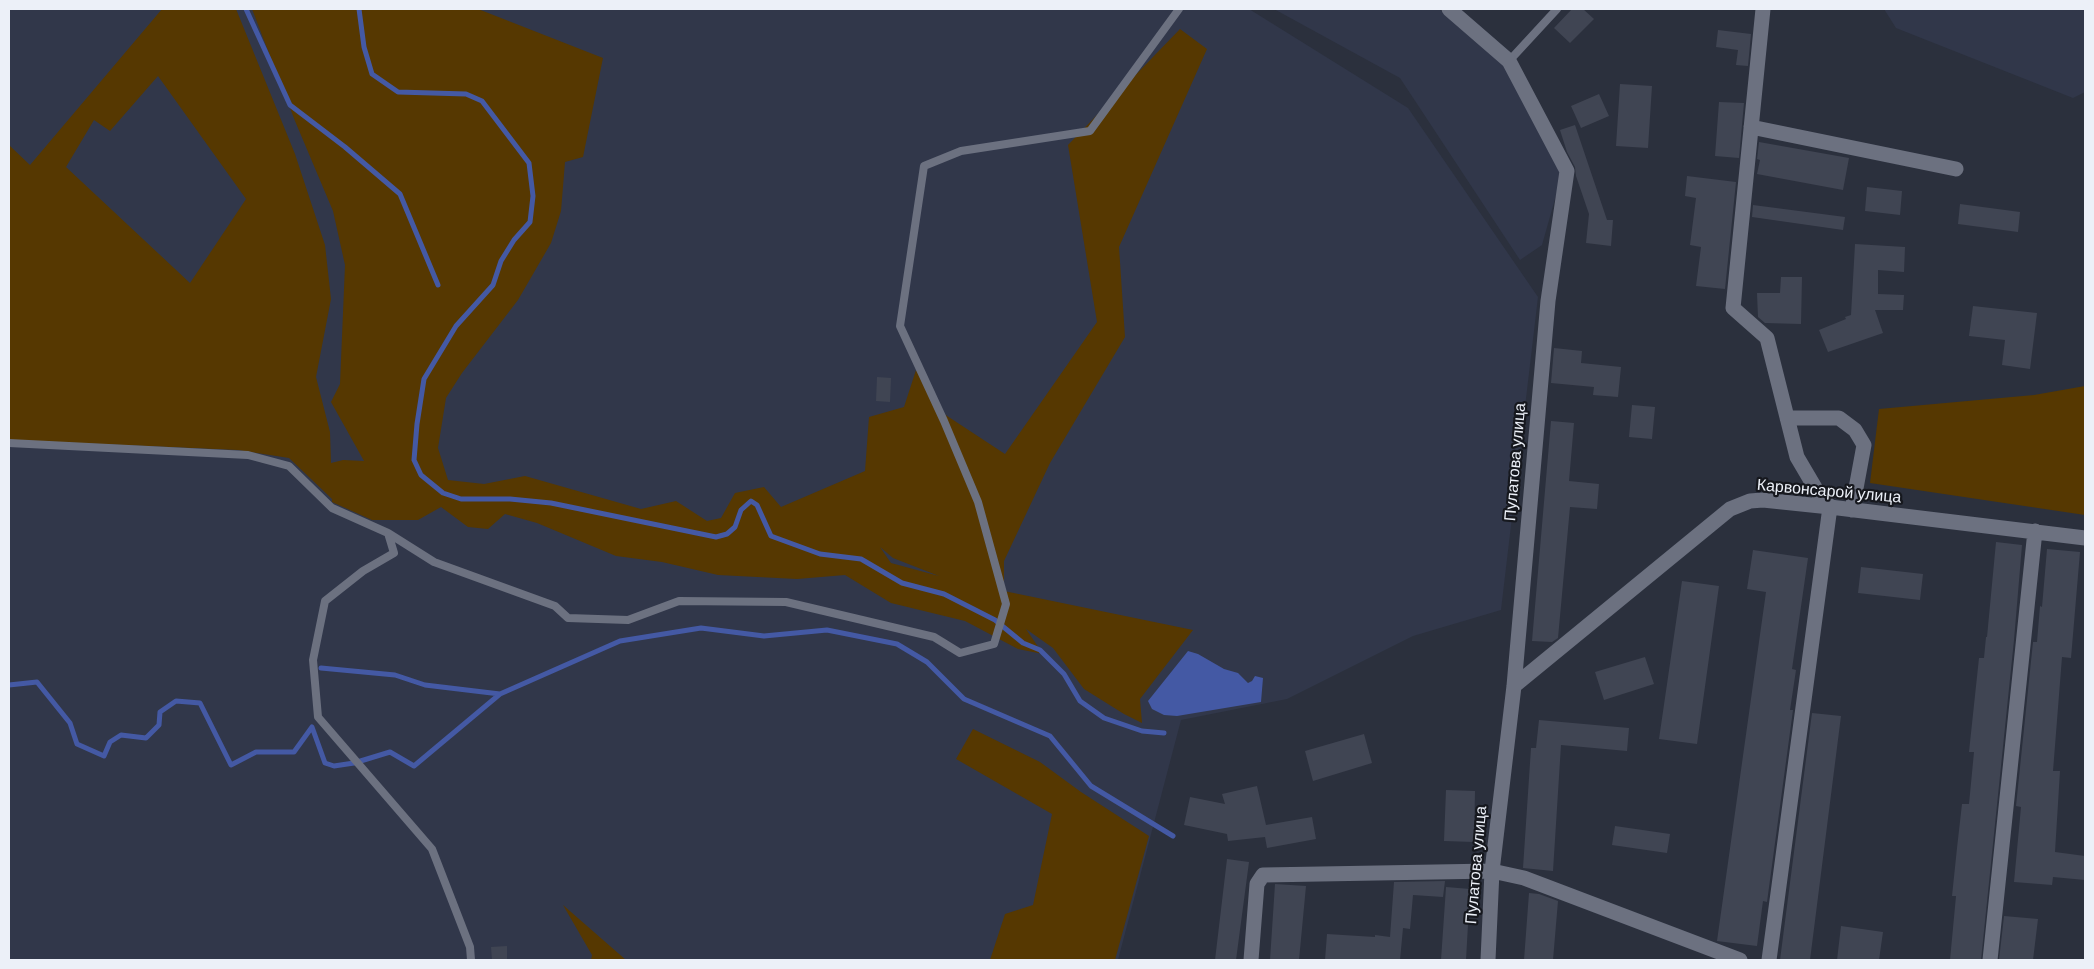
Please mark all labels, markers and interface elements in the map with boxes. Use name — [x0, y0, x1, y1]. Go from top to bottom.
street label: Пулатова улица — [1501, 402, 1531, 522]
street label: Карвонсарой улица — [1756, 476, 1902, 508]
street label: Пулатова улица — [1462, 805, 1492, 925]

